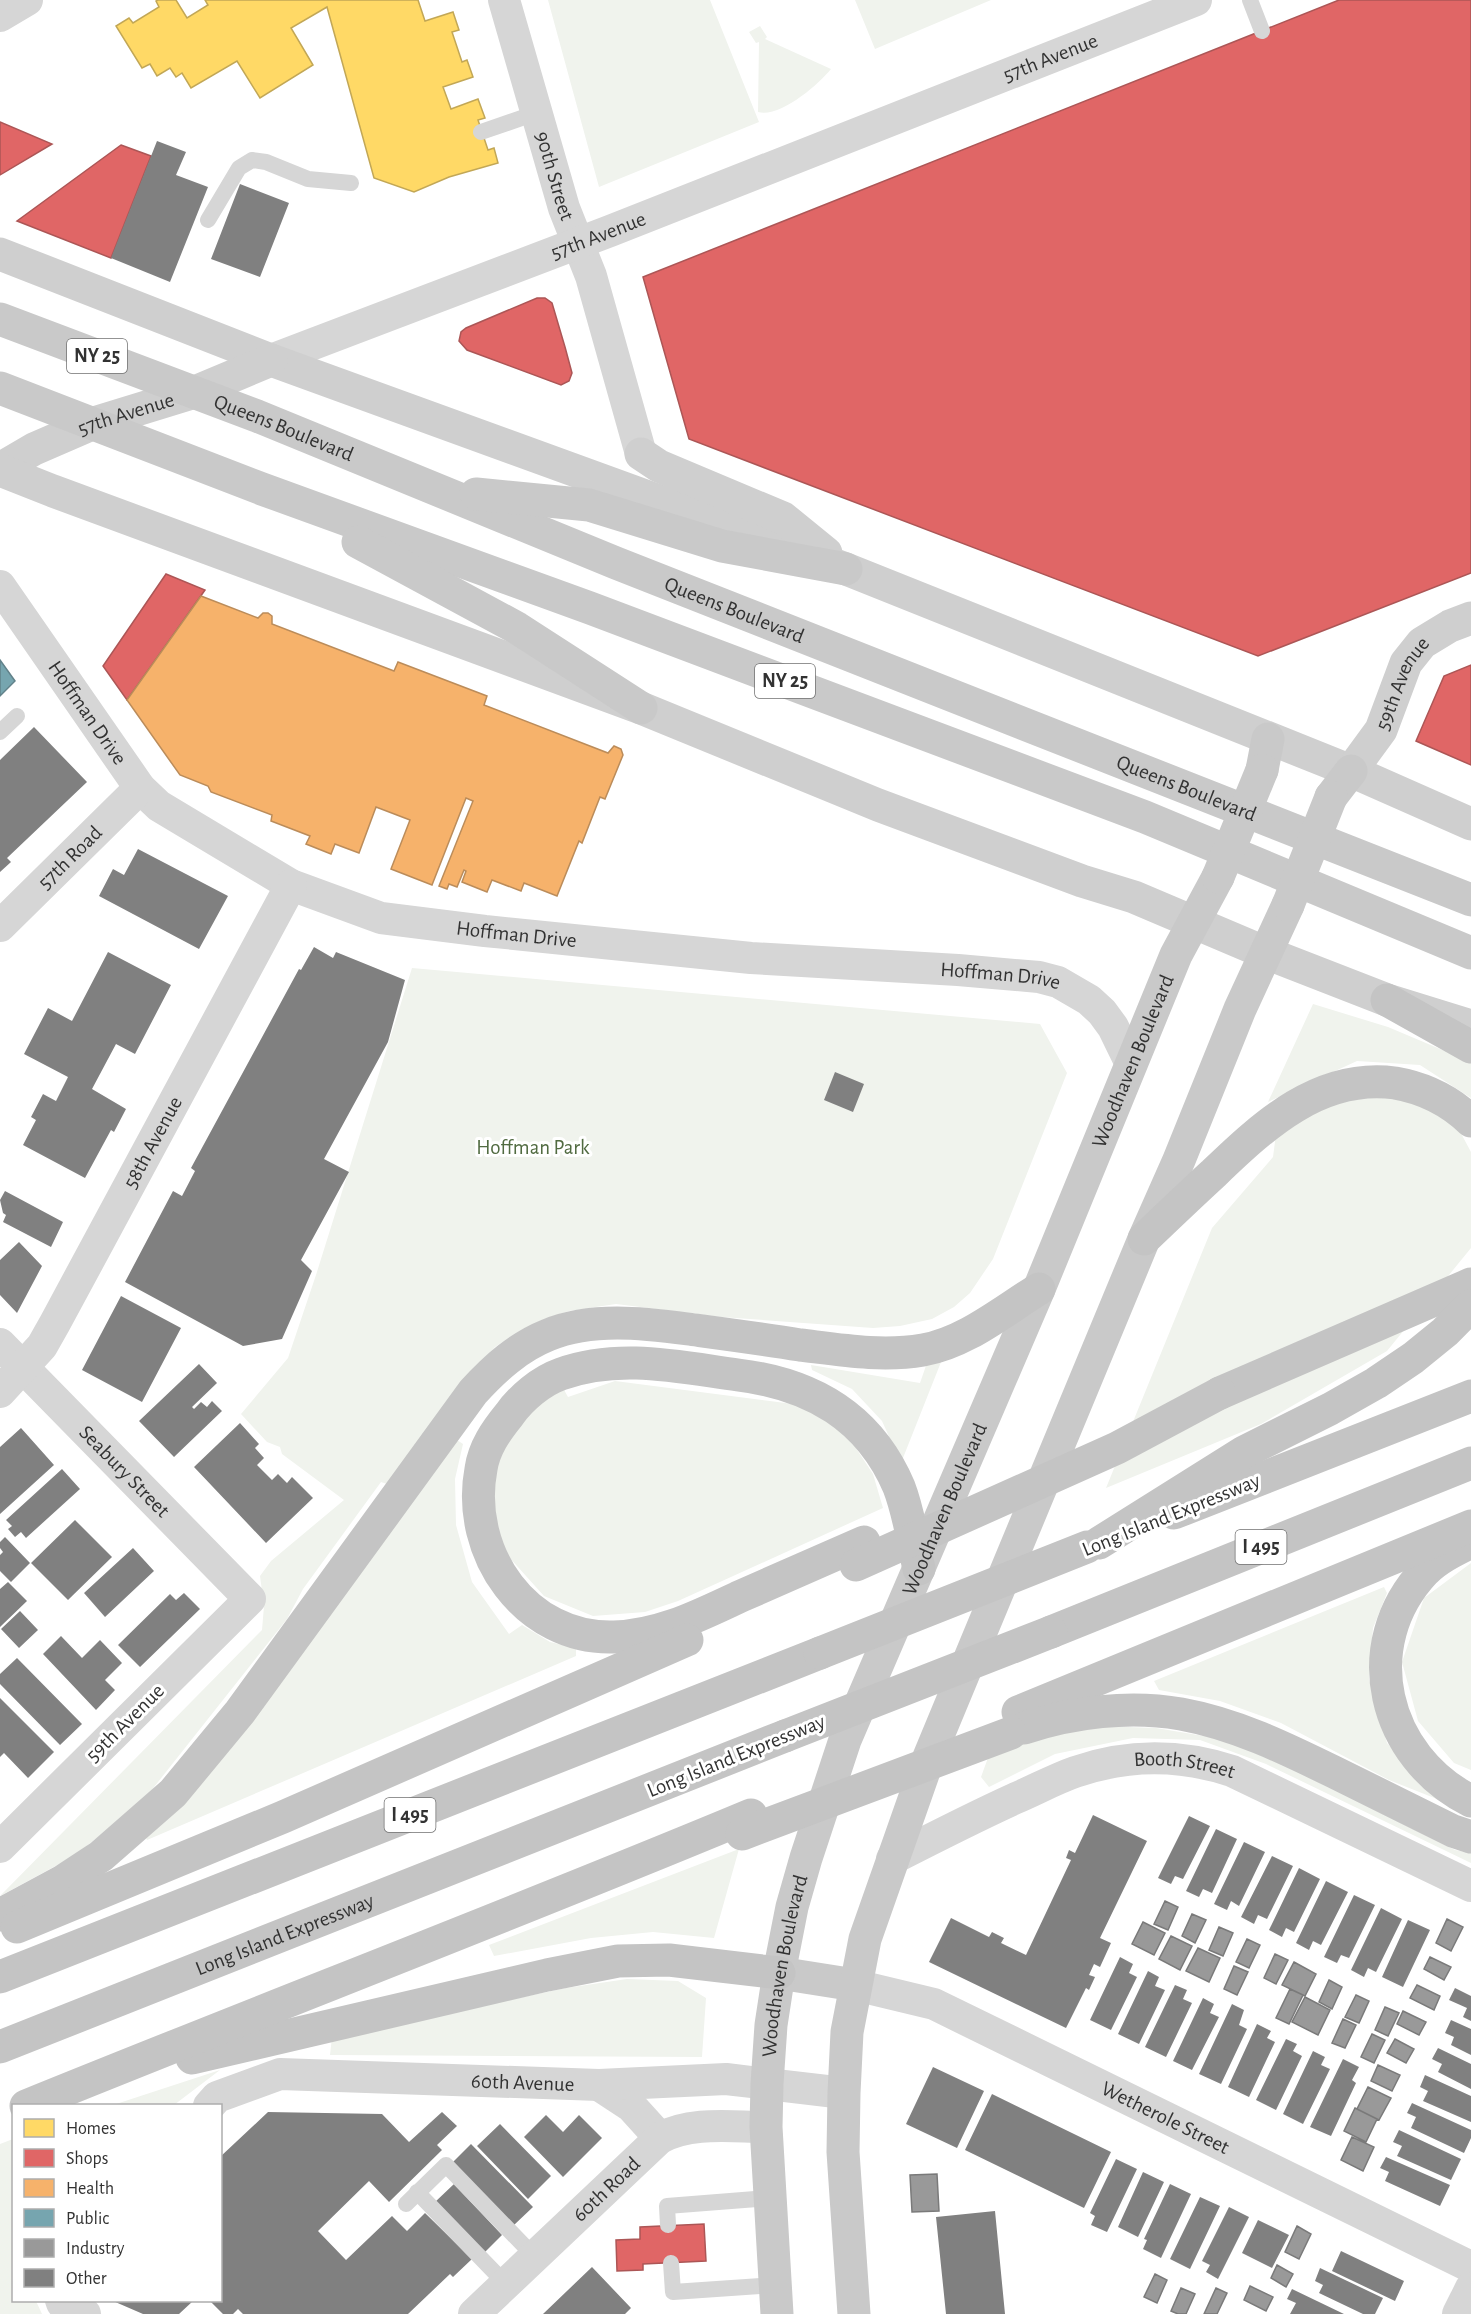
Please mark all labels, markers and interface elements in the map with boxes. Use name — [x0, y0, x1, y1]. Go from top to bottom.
street label: 57th Avenue — [1000, 29, 1101, 86]
street label: 90th Street — [532, 129, 578, 224]
street label: 57th Avenue — [548, 208, 648, 263]
road number: NY 25 — [67, 339, 127, 373]
street label: 57th Avenue — [74, 389, 177, 439]
street label: Queens Boulevard — [211, 390, 357, 465]
street label: Queens Boulevard — [662, 573, 807, 647]
street label: 59th Avenue — [1371, 633, 1433, 733]
street label: Hoffman Drive — [45, 657, 131, 768]
road number: NY 25 — [755, 664, 815, 698]
street label: Queens Boulevard — [1114, 751, 1260, 825]
street label: 57th Road — [34, 821, 106, 893]
street label: Hoffman Drive — [455, 917, 578, 951]
street label: Hoffman Drive — [940, 958, 1063, 993]
street label: Woodhaven Boulevard — [1088, 971, 1177, 1151]
street label: 58th Avenue — [119, 1093, 186, 1192]
park label: Hoffman Park — [476, 1137, 590, 1158]
street label: Woodhaven Boulevard — [898, 1420, 991, 1598]
street label: Seabury Street — [75, 1421, 174, 1521]
street label: Long Island Expressway — [1079, 1470, 1263, 1560]
road number: I 495 — [1236, 1530, 1286, 1564]
street label: 59th Avenue — [82, 1680, 168, 1766]
street label: Long Island Expressway — [644, 1711, 828, 1801]
street label: Booth Street — [1133, 1748, 1238, 1782]
road number: I 495 — [384, 1798, 436, 1832]
street label: Woodhaven Boulevard — [758, 1872, 811, 2058]
street label: Long Island Expressway — [192, 1890, 377, 1979]
street label: 60th Avenue — [471, 2070, 575, 2095]
street label: Wetherole Street — [1098, 2077, 1233, 2158]
legend — [12, 2104, 222, 2302]
text: Homes — [66, 2120, 116, 2138]
text: Shops — [66, 2150, 108, 2168]
street label: 60th Road — [569, 2152, 644, 2225]
text: Health — [66, 2180, 114, 2198]
text: Public — [66, 2210, 109, 2228]
text: Industry — [66, 2240, 125, 2258]
text: Other — [66, 2270, 107, 2288]

